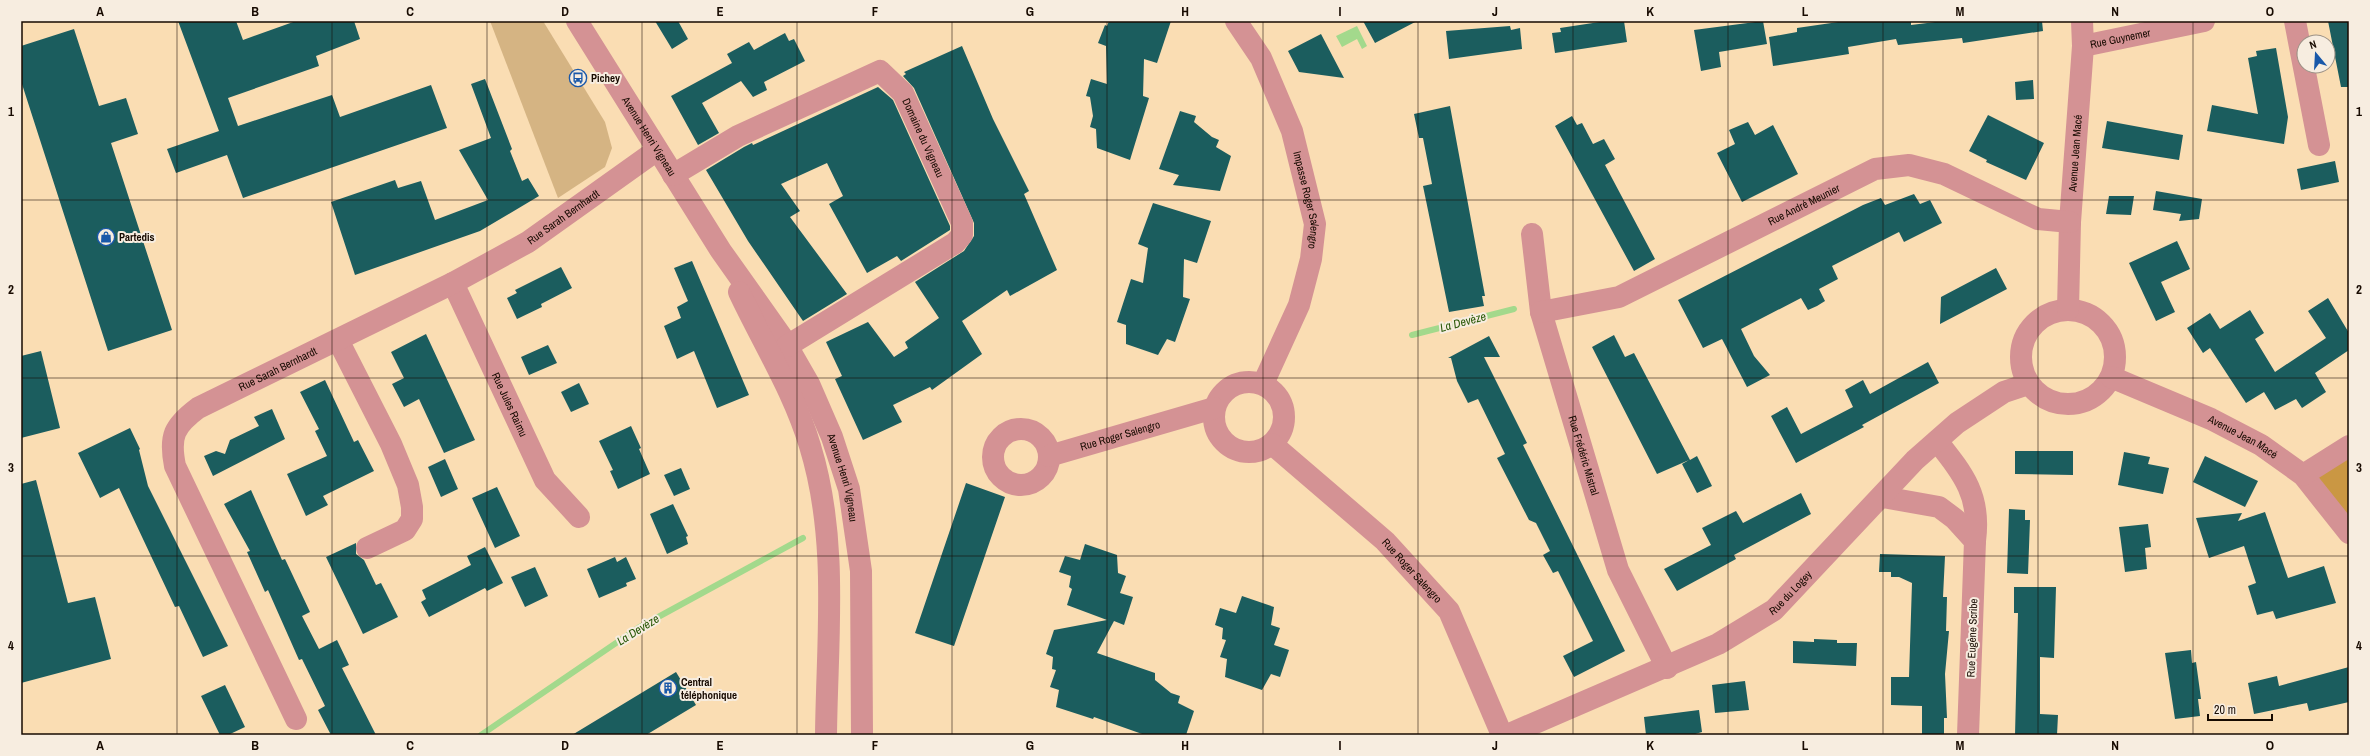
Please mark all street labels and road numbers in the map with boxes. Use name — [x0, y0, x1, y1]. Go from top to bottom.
street label: Rue Guynemer — [2089, 25, 2152, 51]
street label: Avenue Henri Vigneau — [619, 93, 679, 179]
street label: Domaine du Vigneau — [899, 96, 947, 180]
street label: Avenue Jean Macé — [2065, 114, 2085, 193]
street label: Impasse Roger Salengro — [1290, 150, 1322, 250]
street label: Rue André Meunier — [1766, 181, 1842, 228]
street label: Rue Sarah Bernhardt — [524, 186, 603, 247]
street label: Rue Sarah Bernhardt — [236, 344, 320, 394]
street label: Rue Jules Raimu — [489, 370, 531, 439]
street label: Avenue Jean Macé — [2205, 411, 2280, 462]
street label: Rue Frédéric Mistral — [1565, 414, 1602, 497]
street label: Rue Roger Salengro — [1079, 417, 1162, 454]
street label: Avenue Henri Vigneau — [824, 430, 861, 523]
street label: Rue Roger Salengro — [1379, 535, 1445, 606]
street label: Rue du Logey — [1767, 567, 1815, 618]
street label: Rue Eugène Scribe — [1964, 598, 1980, 678]

